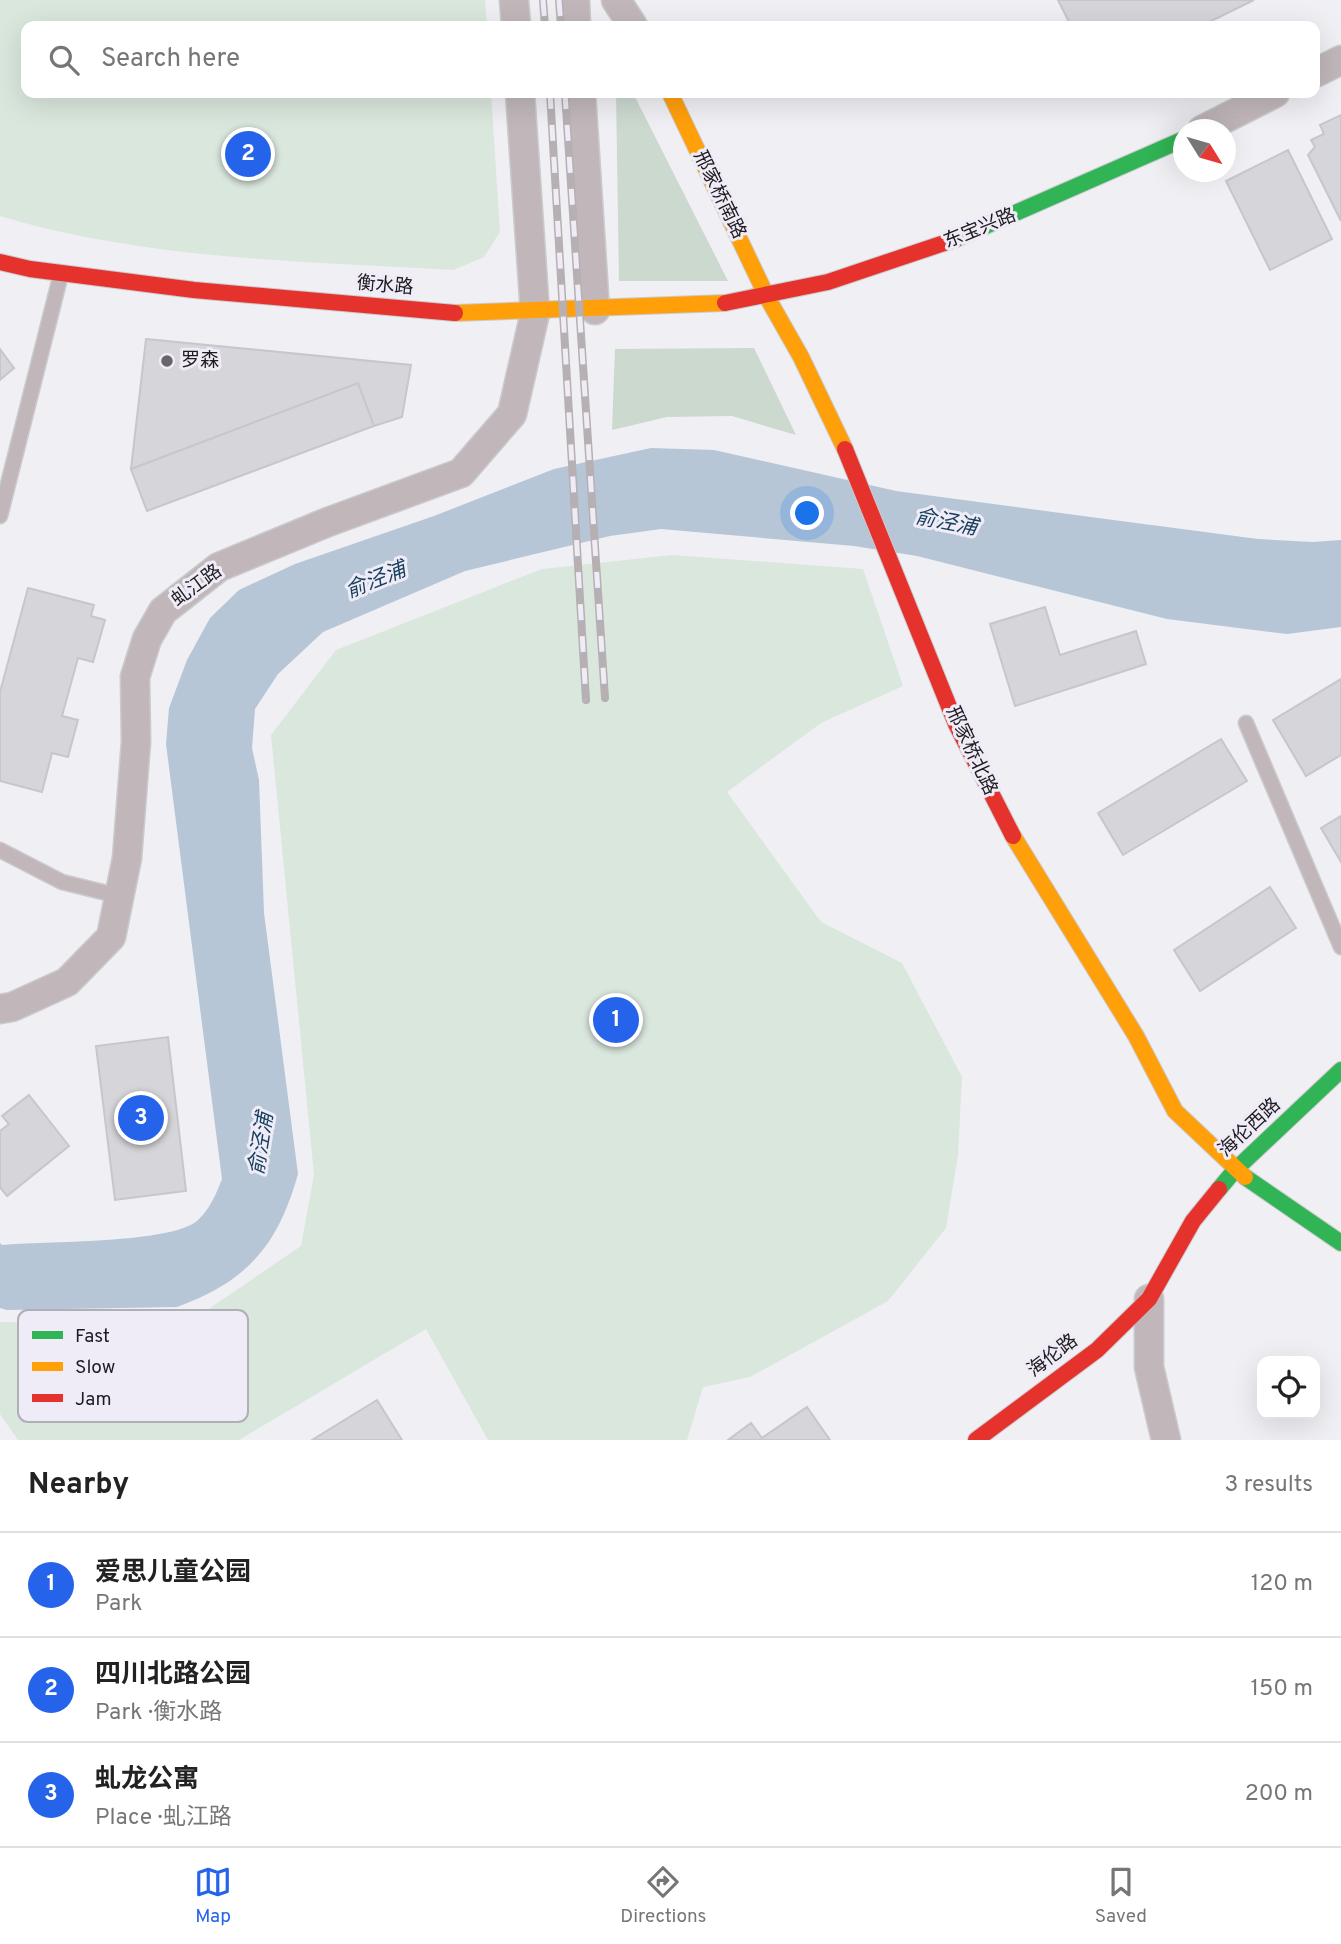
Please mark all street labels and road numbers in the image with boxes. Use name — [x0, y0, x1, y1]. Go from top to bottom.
street label: 邢家桥南路 — [687, 147, 751, 243]
street label: 东宝兴路 — [940, 204, 1020, 254]
street label: 衡水路 — [356, 272, 414, 300]
street label: 虬江路 — [167, 560, 227, 612]
street label: 邢家桥北路 — [940, 703, 1002, 799]
street label: 海伦西路 — [1214, 1093, 1286, 1163]
street label: 海伦路 — [1023, 1329, 1083, 1383]

